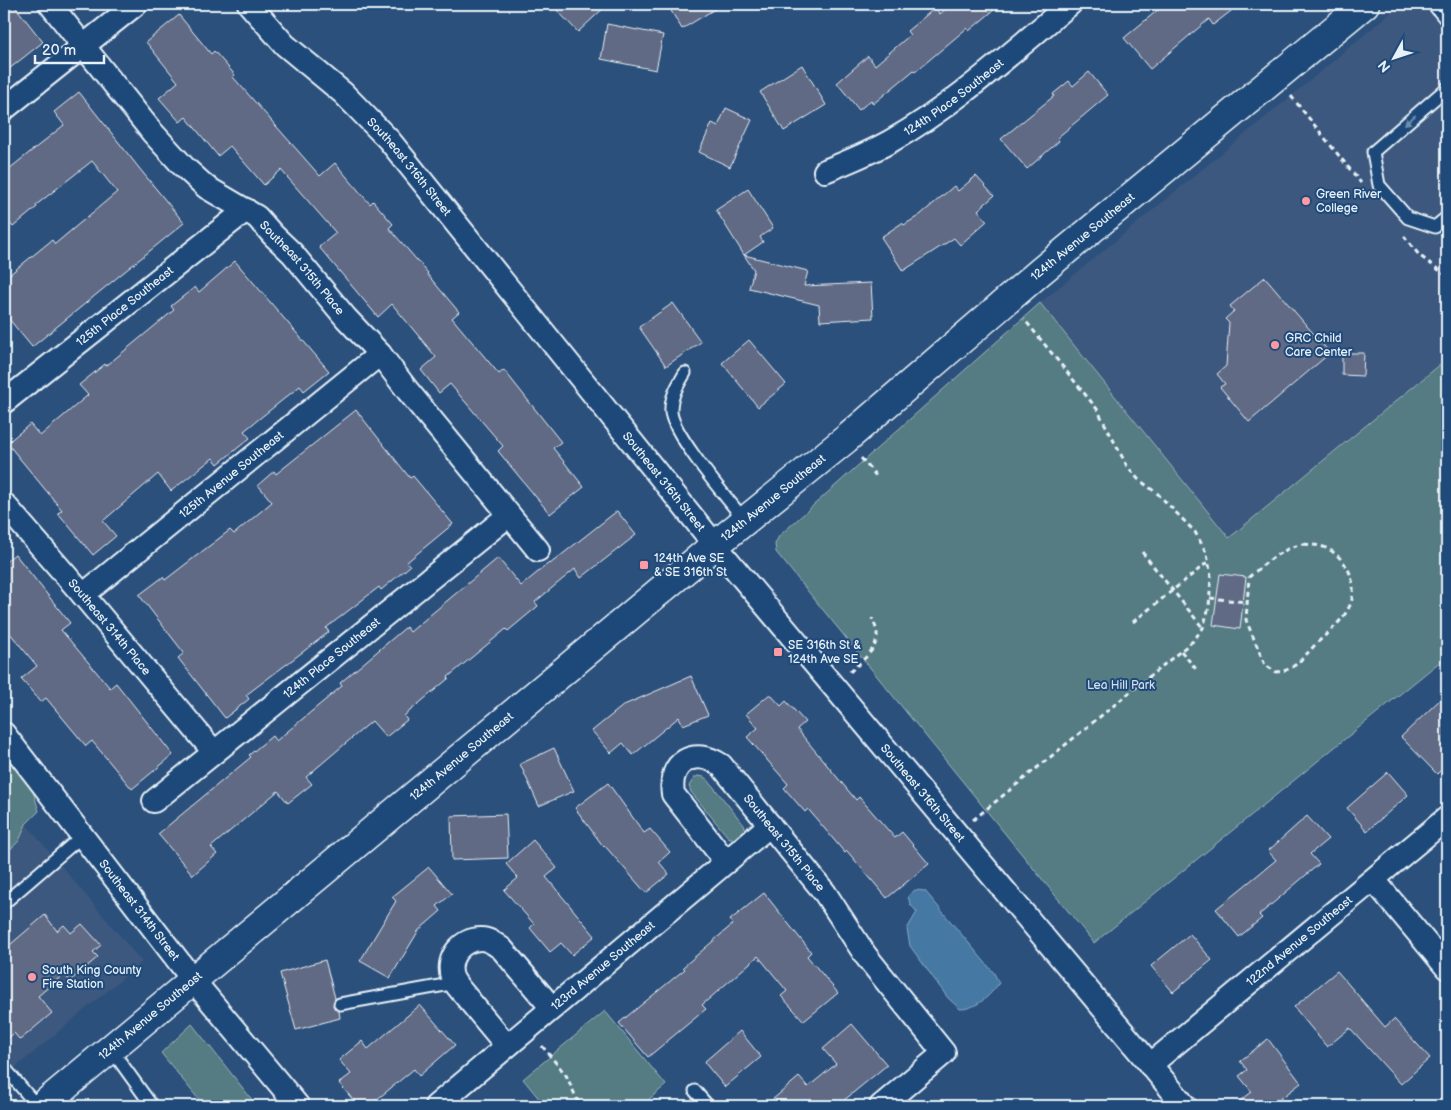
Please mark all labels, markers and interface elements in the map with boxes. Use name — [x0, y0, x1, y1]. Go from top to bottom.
scale bar — [35, 32, 104, 64]
north arrow — [1368, 32, 1418, 82]
text: 20 m — [42, 41, 76, 60]
street label: 124th Place Southeast — [901, 56, 1007, 140]
text: N — [1375, 57, 1394, 76]
street label: Southeast 316th Street — [363, 115, 454, 219]
one-way arrow — [1404, 115, 1417, 126]
place label: Green River College — [1316, 187, 1382, 216]
street label: 124th Avenue Southeast — [1028, 190, 1138, 284]
marker: Green River College — [1300, 195, 1312, 207]
street label: Southeast 315th Place — [256, 218, 347, 318]
street label: 125th Place Southeast — [73, 263, 177, 350]
place label: GRC Child Care Center — [1285, 331, 1353, 360]
marker: GRC Child Care Center — [1269, 339, 1281, 351]
street label: 125th Avenue Southeast — [176, 428, 287, 522]
street label: Southeast 316th Street — [619, 429, 708, 535]
street label: 124th Avenue Southeast — [718, 451, 829, 545]
place label: 124th Ave SE & SE 316th St — [654, 551, 727, 580]
marker: 124th Ave SE & SE 316th St — [638, 559, 650, 571]
street label: Southeast 314th Place — [64, 576, 154, 679]
street label: 124th Place Southeast — [280, 615, 384, 702]
place label: SE 316th St & 124th Ave SE — [788, 638, 861, 667]
marker: SE 316th St & 124th Ave SE — [772, 646, 784, 658]
park label: Lea Hill Park — [1087, 678, 1155, 693]
street label: 124th Avenue Southeast — [407, 709, 517, 804]
street label: Southeast 316th Street — [877, 741, 968, 846]
street label: Southeast 315th Place — [740, 791, 828, 895]
street label: Southeast 314th Street — [95, 857, 183, 964]
street label: 122nd Avenue Southeast — [1243, 893, 1356, 990]
street label: 123rd Avenue Southeast — [548, 918, 658, 1014]
place label: South King County Fire Station — [42, 963, 142, 992]
street label: 124th Avenue Southeast — [96, 968, 206, 1064]
marker: South King County Fire Station — [26, 971, 38, 983]

